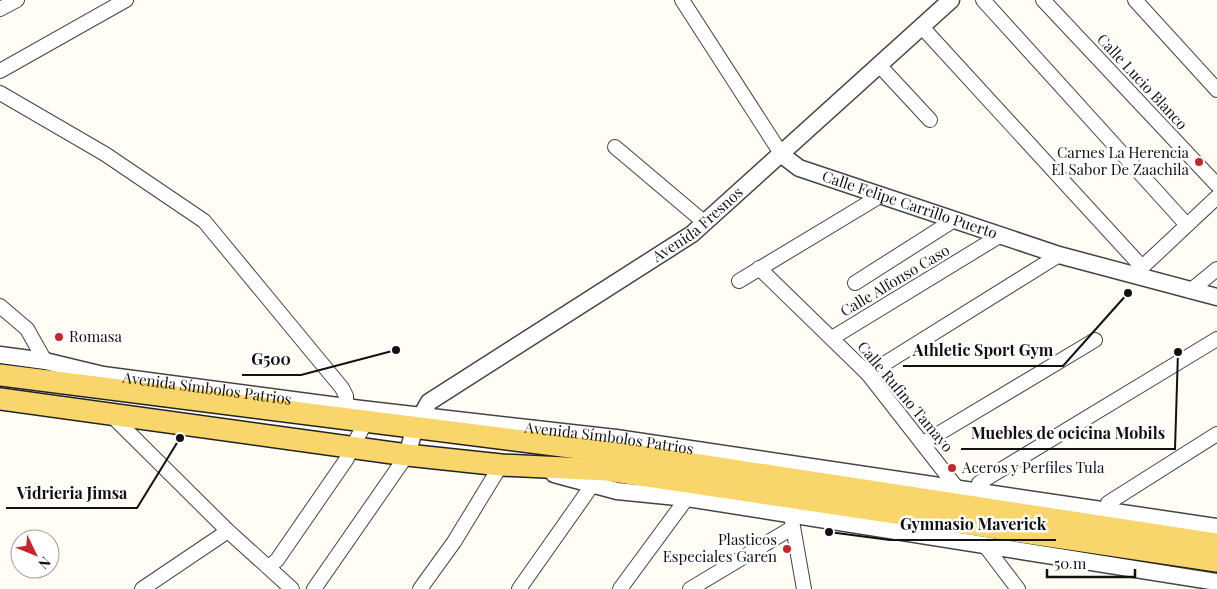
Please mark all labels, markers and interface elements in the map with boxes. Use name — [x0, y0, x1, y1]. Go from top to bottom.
street label: Calle Lucio Blanco — [1093, 29, 1192, 134]
place label: Carnes La Herencia El Sabor De Zaachila — [1051, 142, 1190, 179]
marker: Carnes La Herencia El Sabor De Zaachila — [1193, 156, 1205, 168]
street label: Calle Felipe Carrillo Puerto — [820, 165, 1000, 243]
street label: Avenida Fresnos — [647, 182, 747, 266]
street label: Calle Alfonso Caso — [836, 240, 953, 321]
place label: Romasa — [69, 326, 122, 346]
marker: Romasa — [53, 331, 65, 343]
callout: Athletic Sport Gym — [903, 335, 1063, 366]
street label: Calle Rufino Tamayo — [854, 337, 958, 456]
text: Athletic Sport Gym — [912, 339, 1054, 360]
callout: G500 — [242, 344, 301, 375]
text: G500 — [251, 348, 291, 369]
street label: Avenida Símbolos Patrios — [121, 367, 293, 409]
street label: Avenida Símbolos Patrios — [523, 417, 695, 458]
callout: Muebles de ocicina Mobils — [961, 418, 1175, 449]
text: Muebles de ocicina Mobils — [971, 422, 1165, 443]
place label: Aceros y Perfiles Tula — [961, 457, 1105, 477]
marker: Aceros y Perfiles Tula — [946, 462, 958, 474]
callout: Vidrieria Jimsa — [6, 477, 137, 508]
text: Vidrieria Jimsa — [16, 482, 128, 503]
callout: Gymnasio Maverick — [890, 509, 1056, 540]
text: Gymnasio Maverick — [900, 513, 1047, 534]
north arrow — [10, 529, 60, 579]
place label: Plasticos Especiales Garen — [663, 529, 777, 566]
marker: Plasticos Especiales Garen — [781, 543, 793, 555]
scale bar — [1047, 546, 1134, 578]
text: N — [34, 553, 55, 573]
text: 50 m — [1054, 553, 1087, 573]

